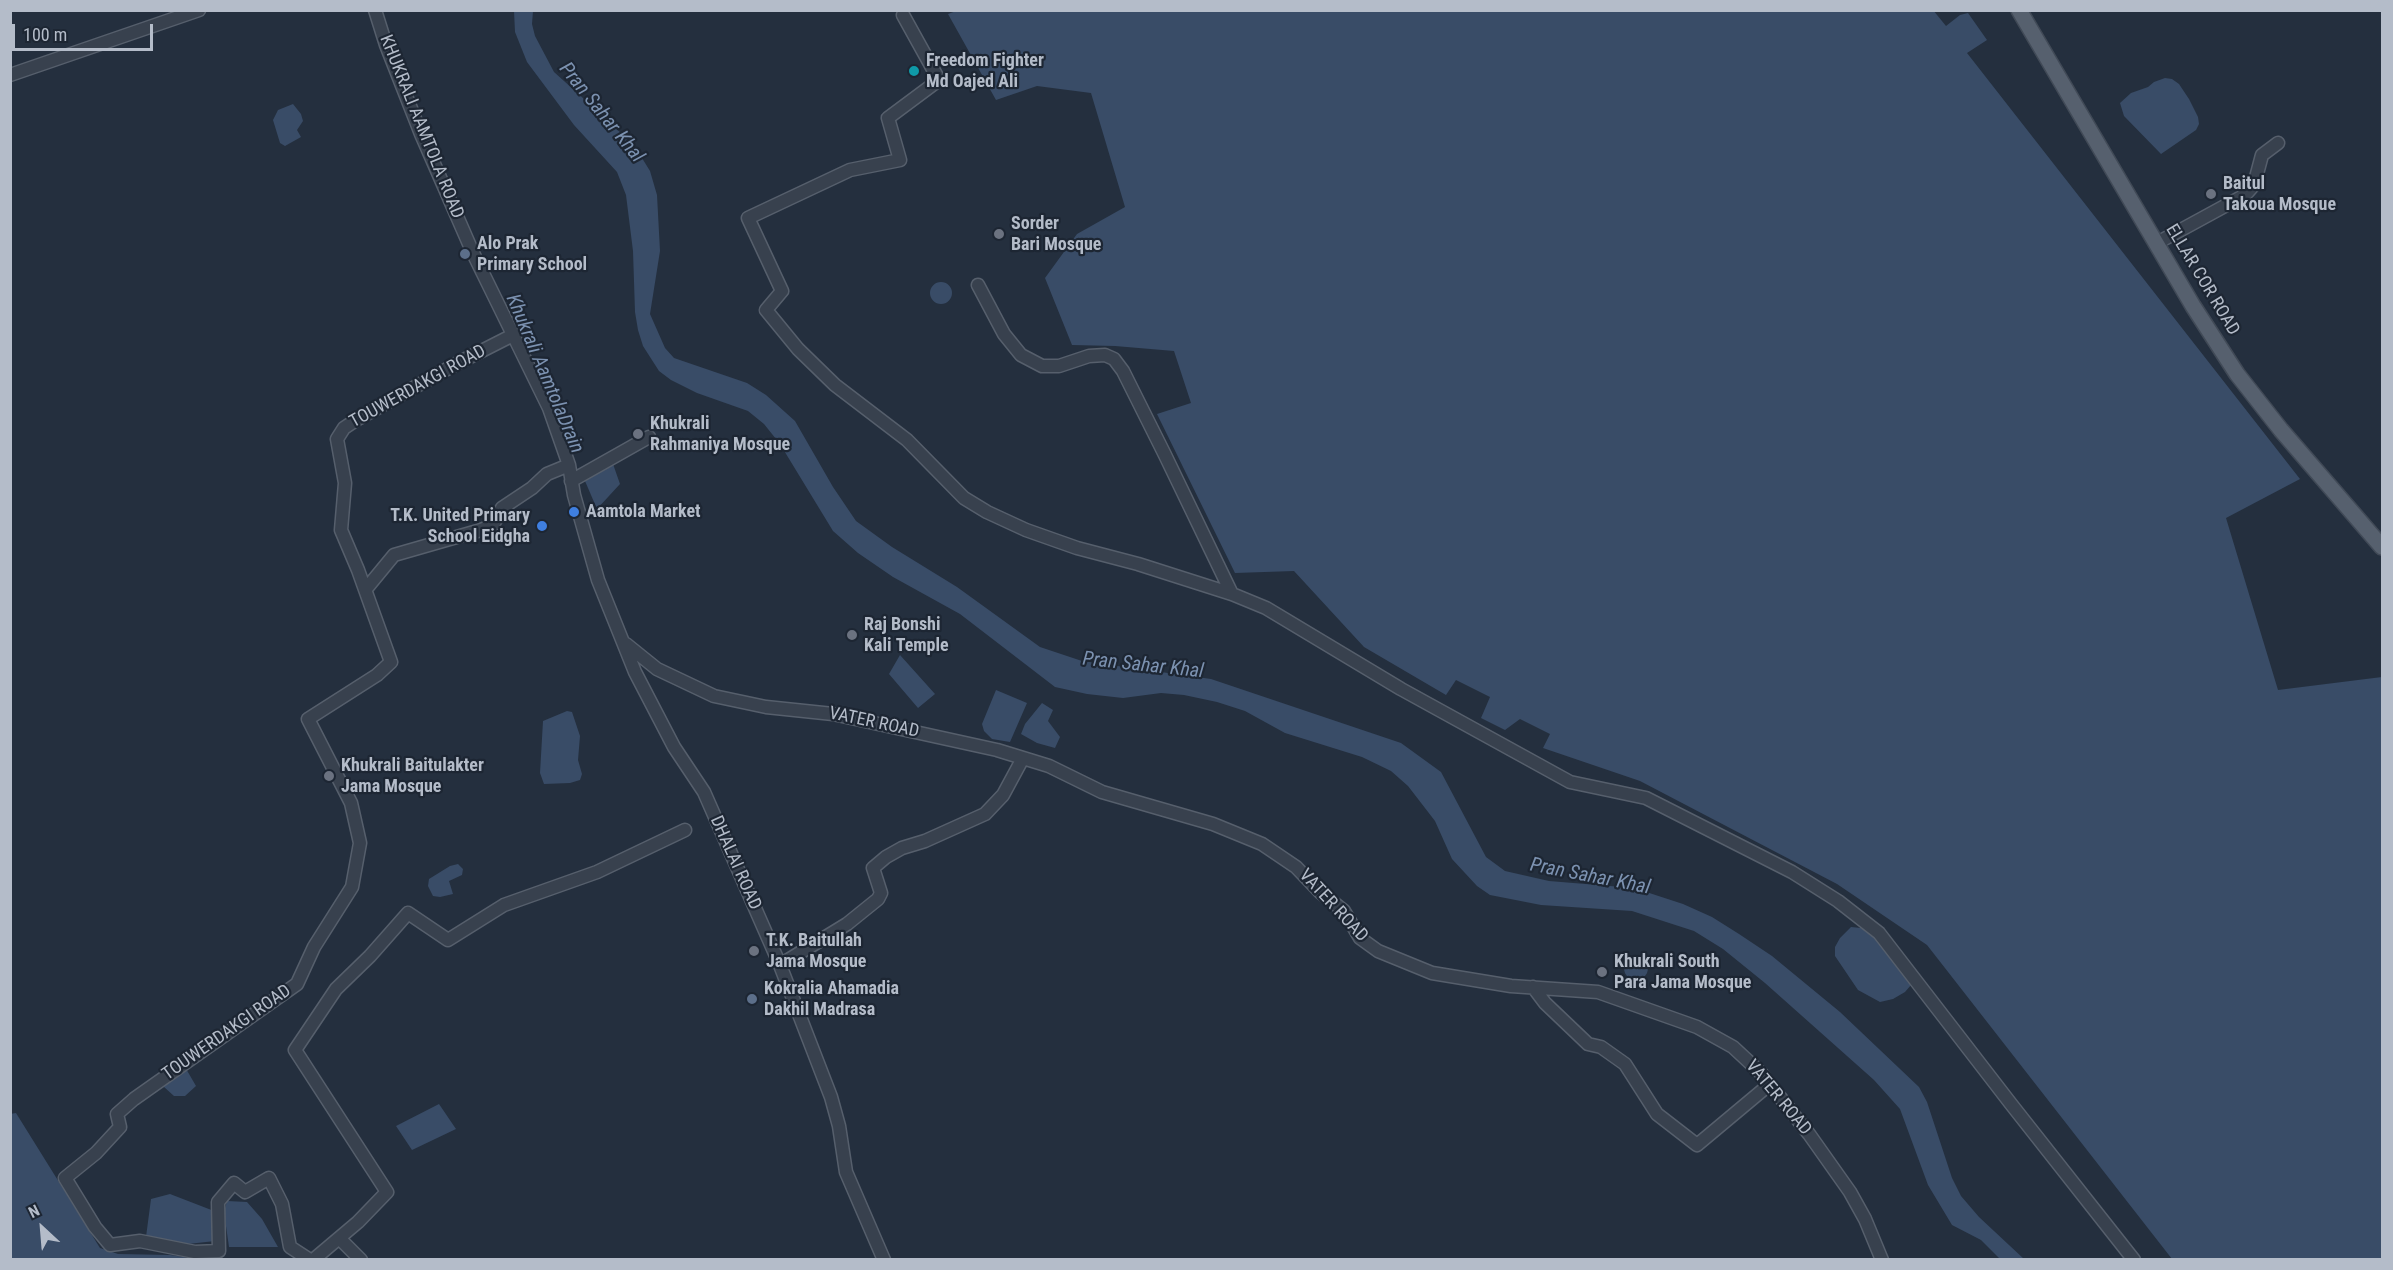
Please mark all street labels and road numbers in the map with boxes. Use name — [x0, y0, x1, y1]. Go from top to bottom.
street label: KHUKRALI AAMTOLA ROAD — [374, 32, 468, 222]
street label: ELLAR COR ROAD — [2160, 221, 2244, 339]
street label: TOUWERDAKGI ROAD — [346, 341, 490, 433]
street label: VATER ROAD — [827, 703, 921, 743]
street label: DHALAI ROAD — [705, 813, 765, 913]
street label: VATER ROAD — [1294, 865, 1372, 947]
street label: TOUWERDAKGI ROAD — [158, 980, 296, 1086]
street label: VATER ROAD — [1740, 1056, 1816, 1140]

